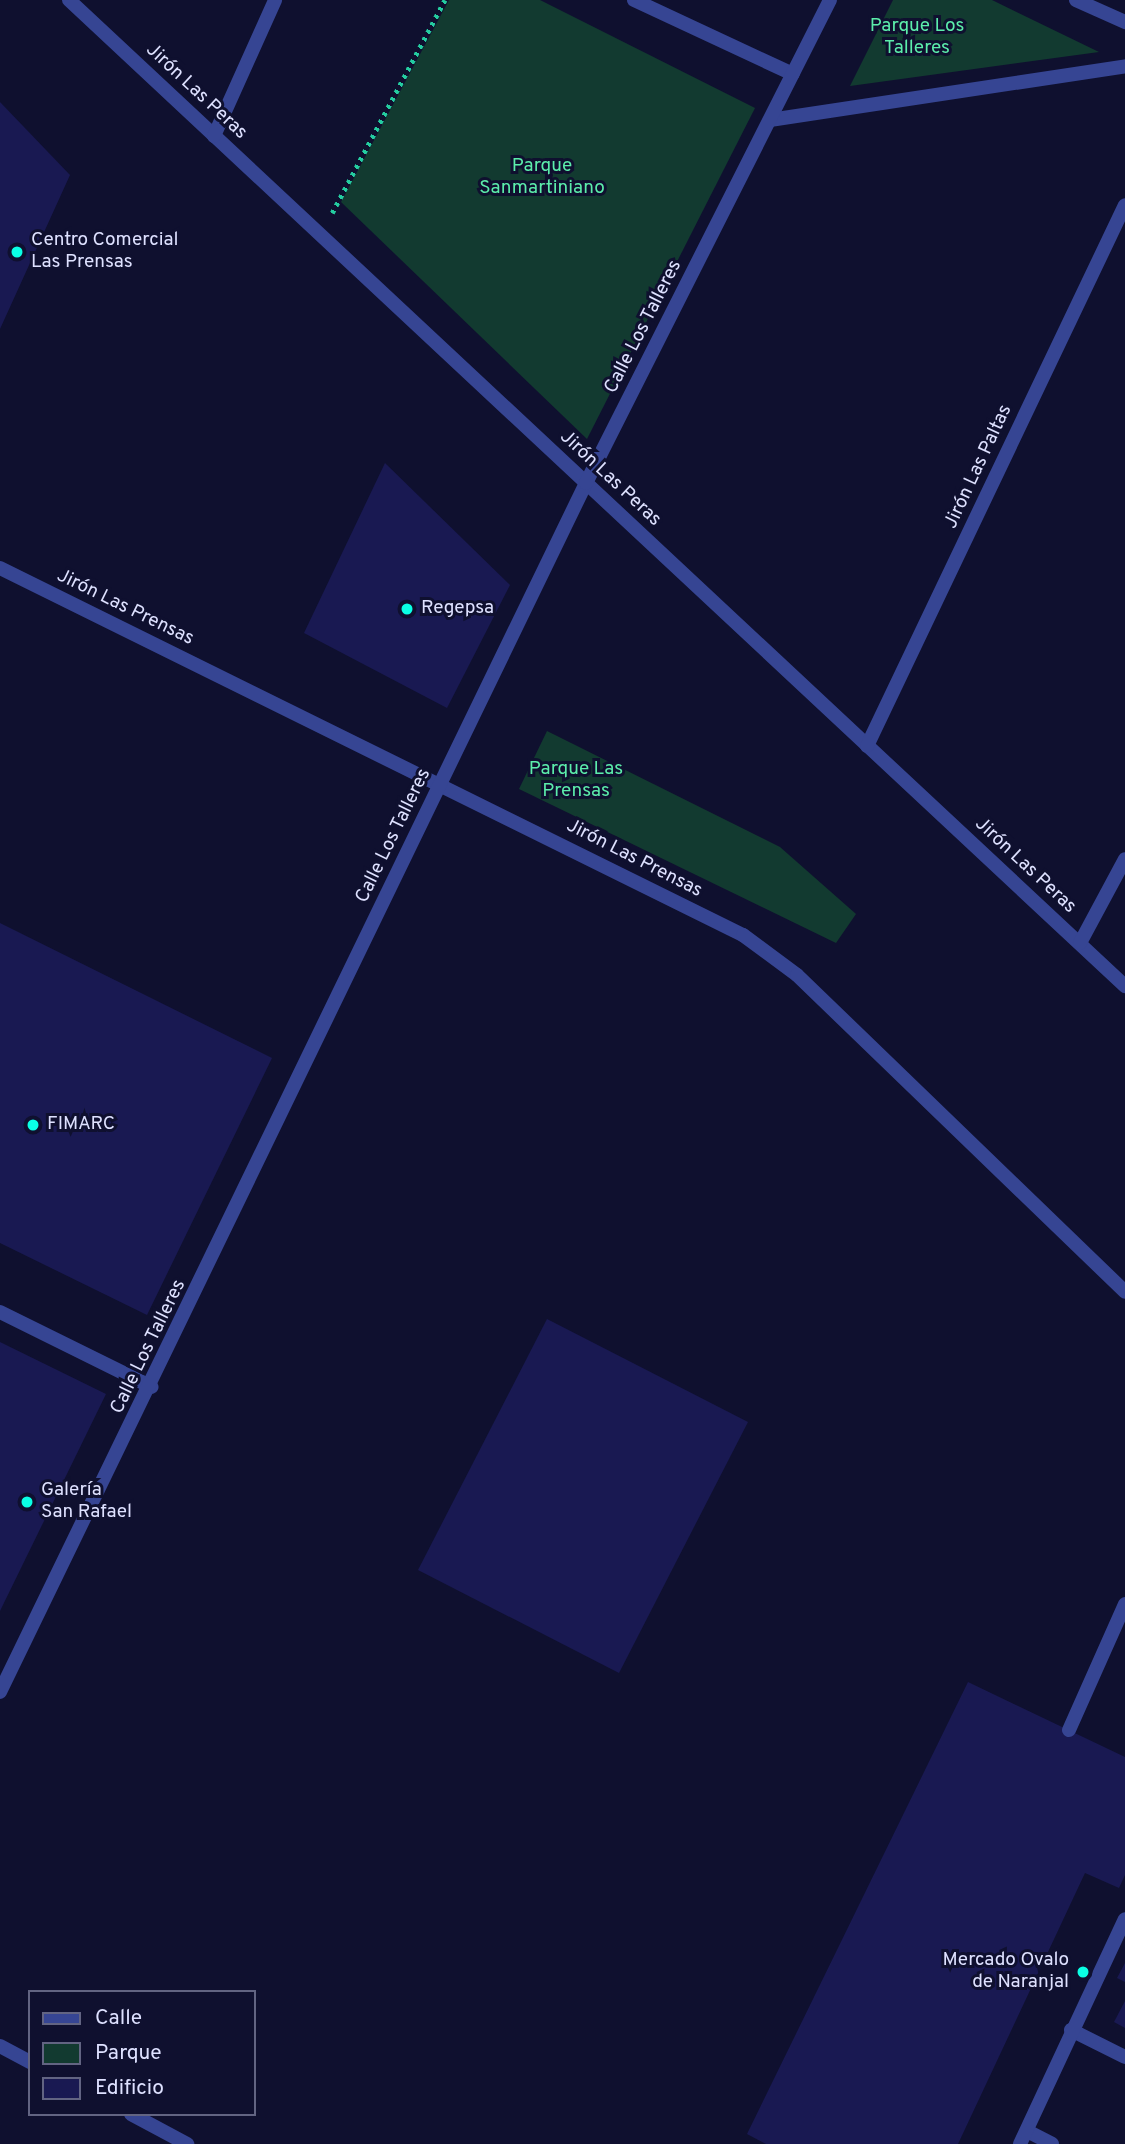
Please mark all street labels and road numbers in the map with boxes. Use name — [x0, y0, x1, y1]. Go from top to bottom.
street label: Jirón Las Peras — [141, 39, 251, 145]
street label: Calle Los Talleres — [600, 256, 688, 398]
street label: Jirón Las Paltas — [940, 401, 1018, 533]
street label: Jirón Las Peras — [555, 426, 665, 532]
street label: Jirón Las Prensas — [53, 565, 197, 651]
street label: Calle Los Talleres — [351, 765, 437, 907]
street label: Jirón Las Peras — [970, 813, 1080, 919]
street label: Jirón Las Prensas — [562, 815, 706, 903]
street label: Calle Los Talleres — [106, 1276, 192, 1418]

